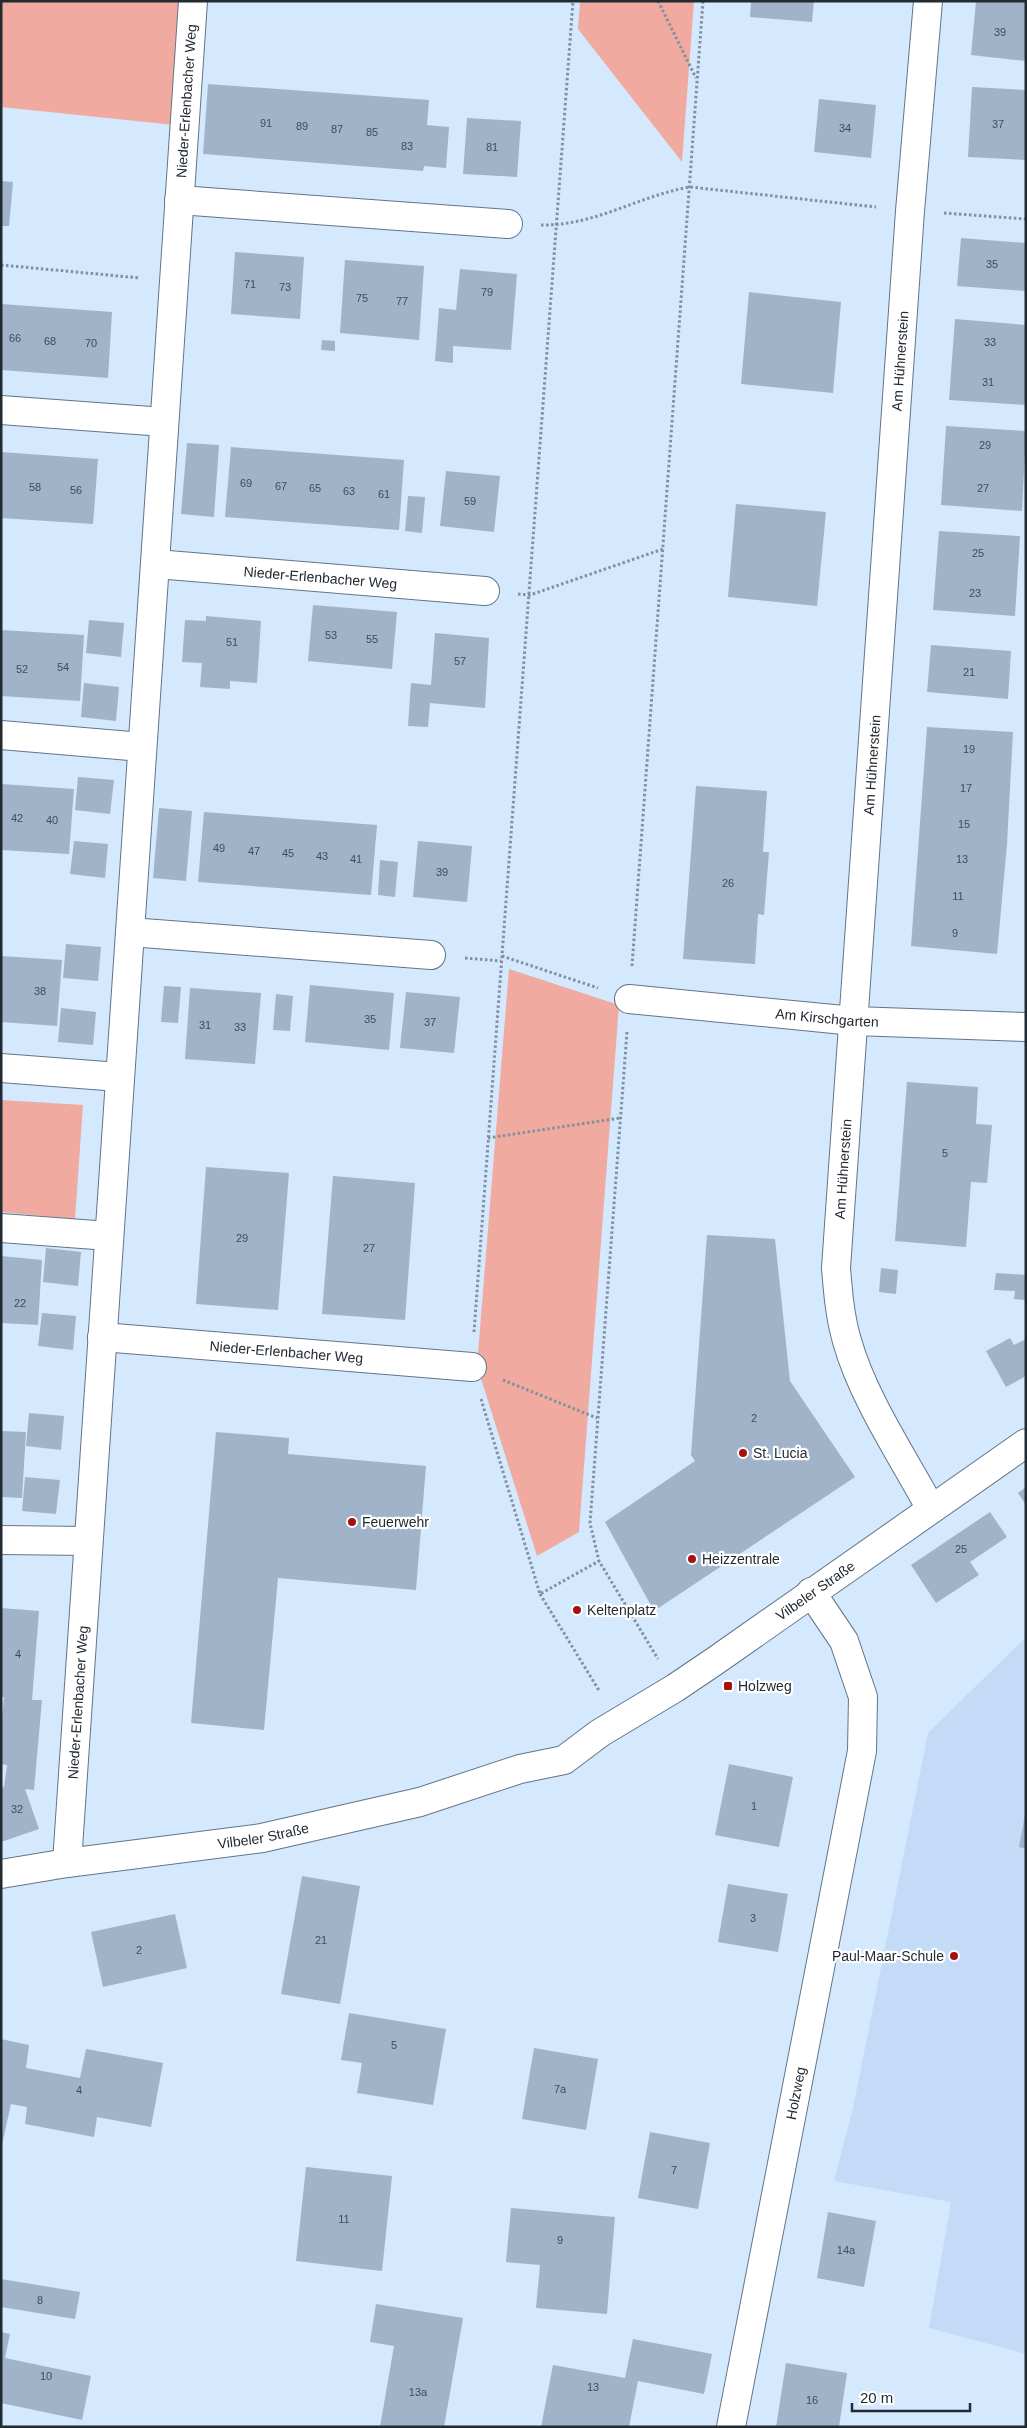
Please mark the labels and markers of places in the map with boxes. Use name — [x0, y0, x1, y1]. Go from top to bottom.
place label: St. Lucia — [753, 1445, 808, 1461]
marker: St. Lucia — [737, 1447, 749, 1459]
place label: Feuerwehr — [362, 1514, 429, 1530]
marker: Feuerwehr — [346, 1516, 358, 1528]
place label: Heizzentrale — [702, 1551, 780, 1567]
marker: Heizzentrale — [686, 1553, 698, 1565]
place label: Keltenplatz — [587, 1602, 656, 1618]
marker: Keltenplatz — [571, 1604, 583, 1616]
place label: Holzweg — [738, 1678, 792, 1694]
marker: Holzweg — [722, 1680, 734, 1692]
place label: Paul-Maar-Schule — [832, 1948, 944, 1964]
marker: Paul-Maar-Schule — [948, 1950, 960, 1962]

